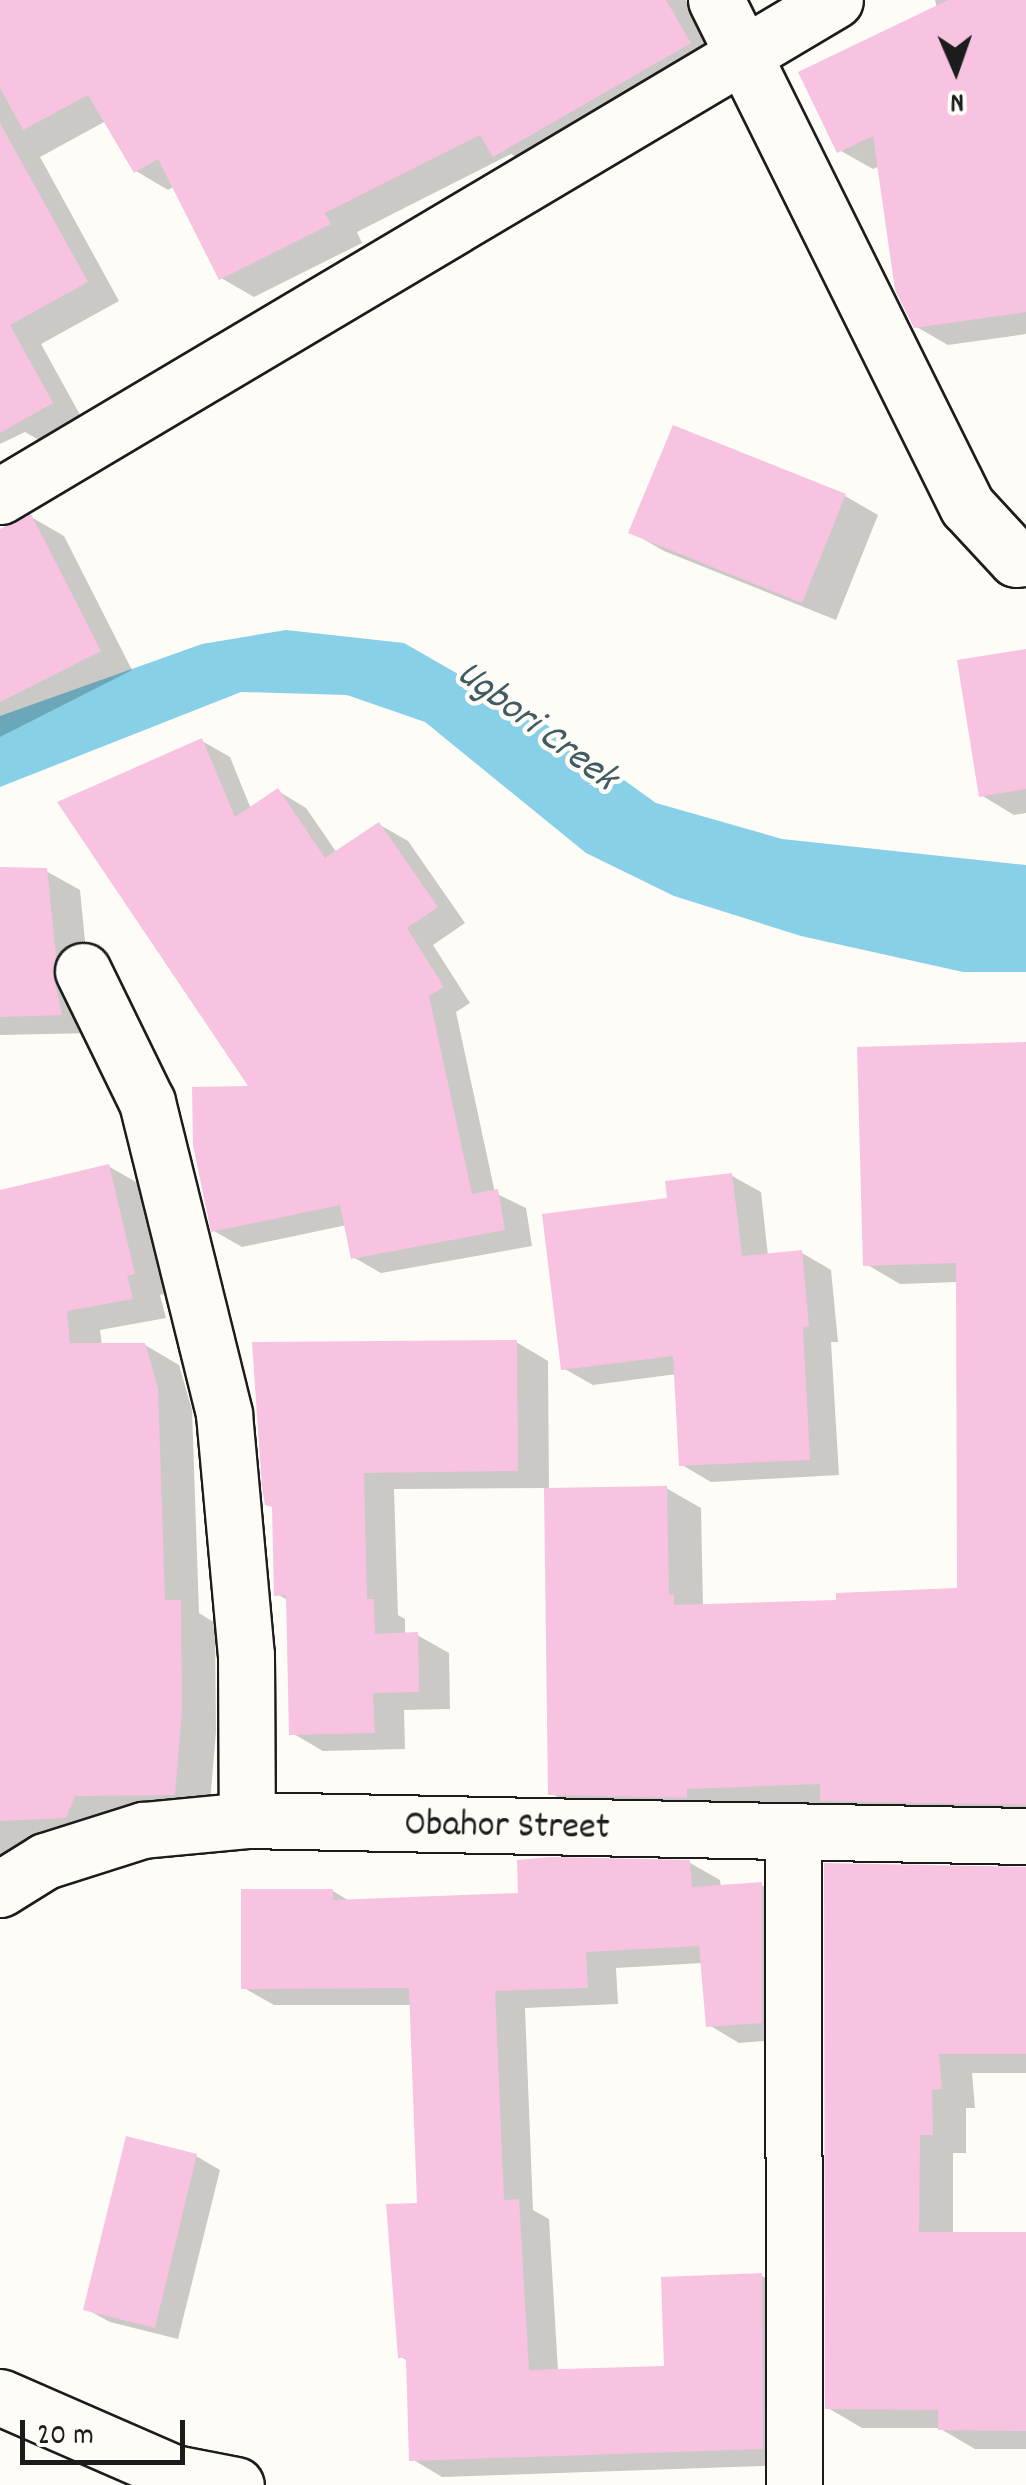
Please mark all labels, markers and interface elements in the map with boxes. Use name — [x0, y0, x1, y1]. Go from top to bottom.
north arrow — [906, 20, 1006, 120]
text: N — [949, 80, 965, 120]
water label: Ugbori Creek — [445, 652, 625, 804]
street label: Obahor Street — [404, 1803, 610, 1853]
scale bar — [25, 2400, 190, 2462]
text: 20 m — [37, 2416, 94, 2459]

